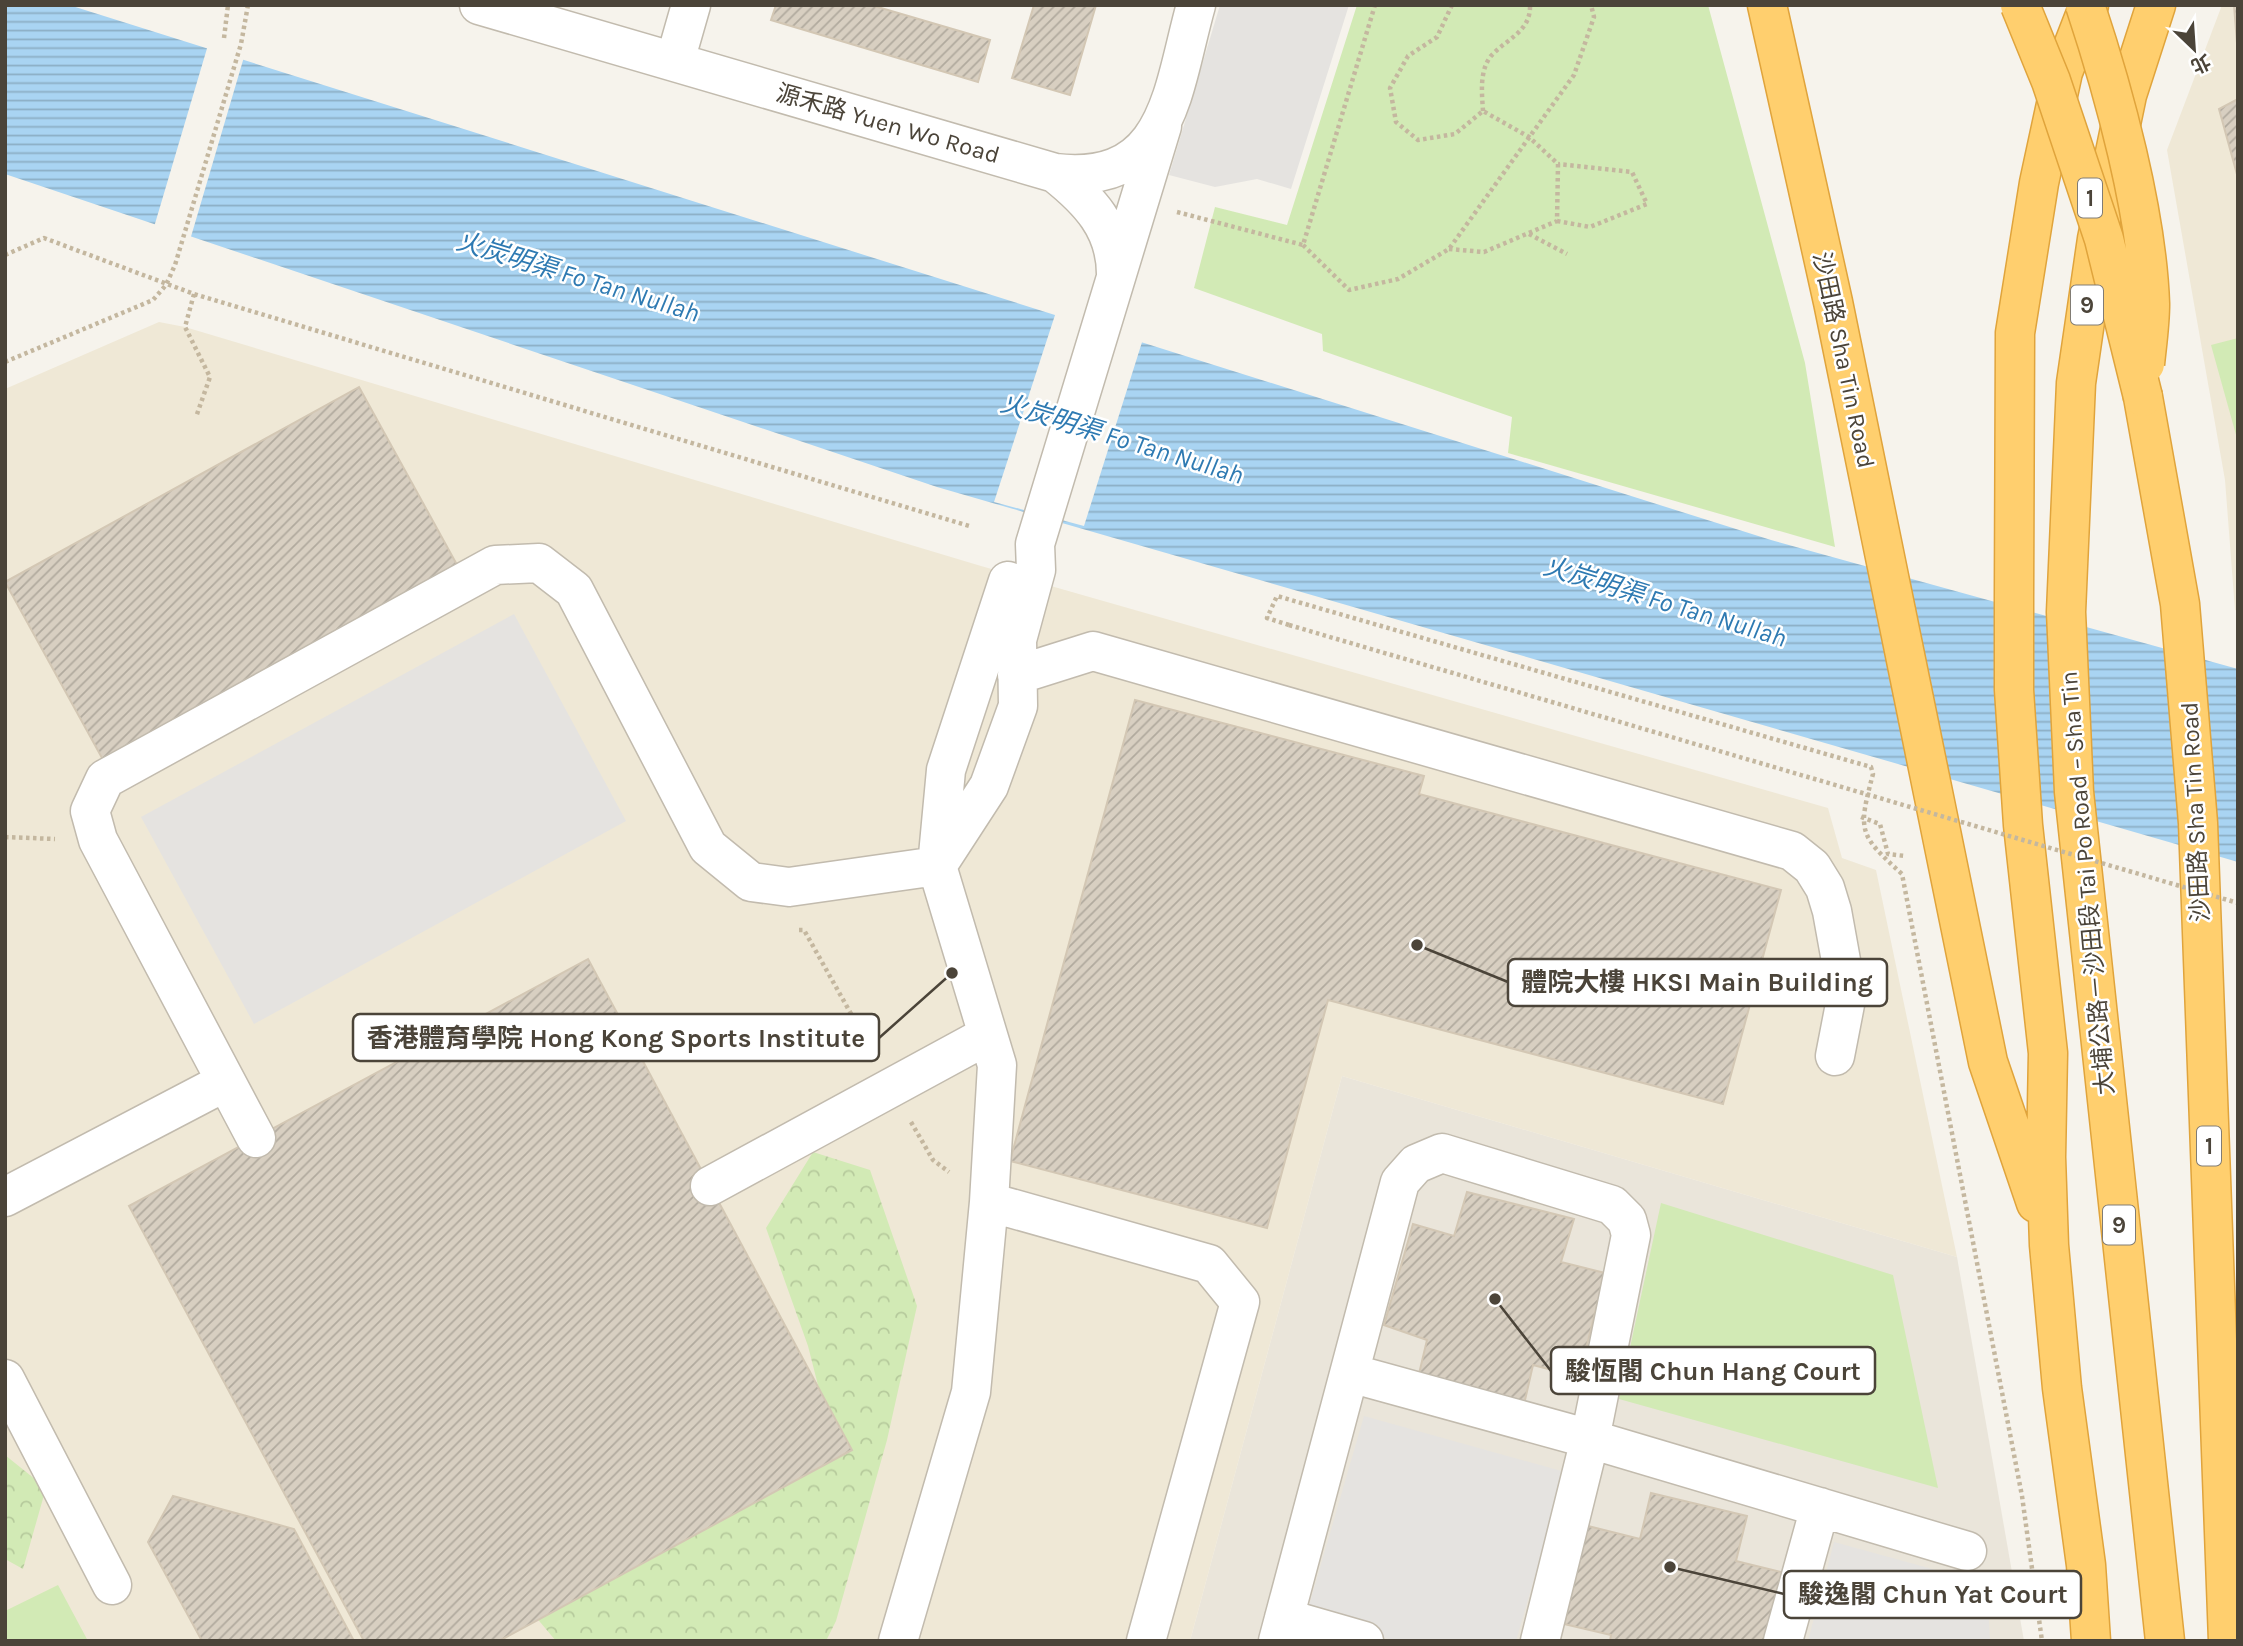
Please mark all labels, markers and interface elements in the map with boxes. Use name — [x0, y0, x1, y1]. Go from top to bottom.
north arrow — [2159, 14, 2229, 84]
text: 北 — [2187, 50, 2214, 77]
street label: 源禾路 Yuen Wo Road — [773, 79, 1003, 169]
road number: 1 — [2078, 178, 2102, 218]
water label: 火炭明渠 Fo Tan Nullah — [453, 225, 703, 329]
street label: 沙田路 Sha Tin Road — [1807, 249, 1881, 471]
road number: 9 — [2071, 286, 2103, 324]
water label: 火炭明渠 Fo Tan Nullah — [997, 387, 1247, 491]
water label: 火炭明渠 Fo Tan Nullah — [1540, 550, 1790, 654]
street label: 大埔公路－沙田段 Tai Po Road – Sha Tin — [2055, 670, 2119, 1096]
street label: 沙田路 Sha Tin Road — [2175, 701, 2215, 923]
callout: 體院大樓 HKSI Main Building — [1508, 959, 1887, 1006]
text: 體院大樓 HKSI Main Building — [1521, 967, 1873, 998]
callout: 香港體育學院 Hong Kong Sports Institute — [353, 1014, 879, 1061]
text: 香港體育學院 Hong Kong Sports Institute — [367, 1023, 865, 1054]
road number: 1 — [2197, 1126, 2221, 1166]
road number: 9 — [2103, 1206, 2135, 1244]
callout: 駿恆閣 Chun Hang Court — [1551, 1347, 1875, 1394]
text: 駿恆閣 Chun Hang Court — [1565, 1356, 1861, 1387]
callout: 駿逸閣 Chun Yat Court — [1784, 1571, 2081, 1618]
text: 駿逸閣 Chun Yat Court — [1798, 1579, 2068, 1610]

